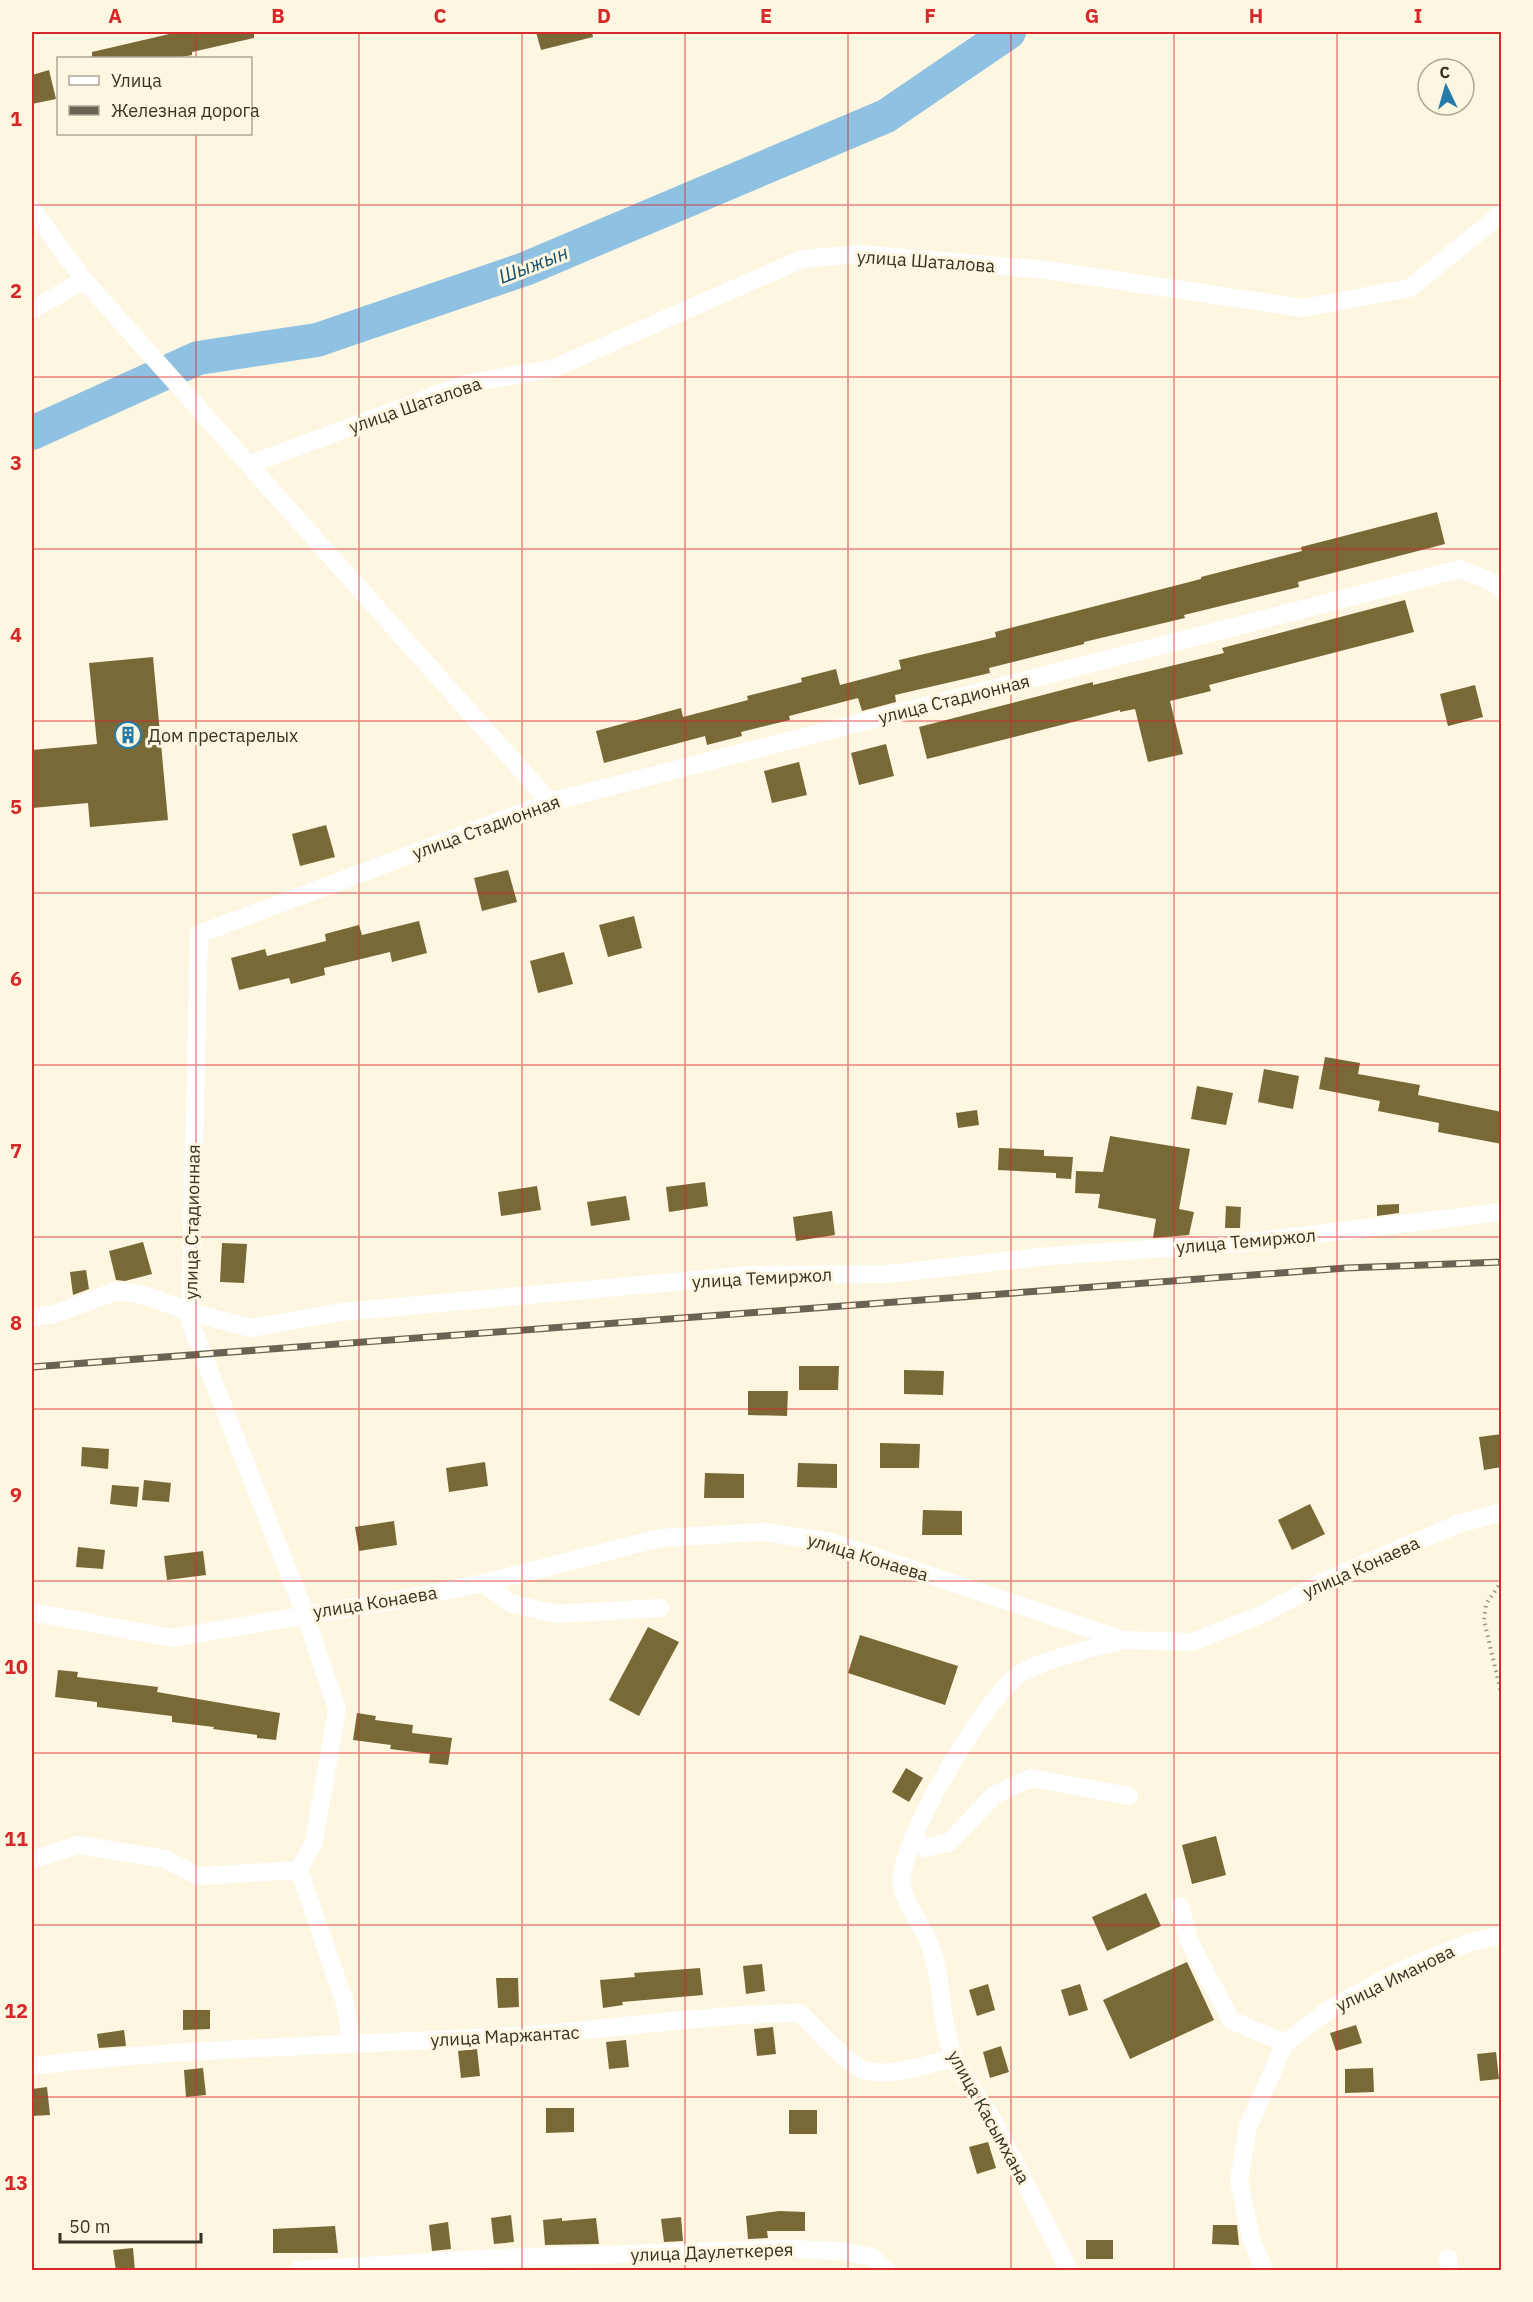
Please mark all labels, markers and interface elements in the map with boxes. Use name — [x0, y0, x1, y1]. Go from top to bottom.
text: A — [108, 2, 122, 29]
text: B — [271, 2, 285, 29]
text: C — [433, 2, 447, 29]
text: D — [597, 2, 611, 29]
text: E — [760, 2, 772, 29]
text: F — [924, 2, 936, 29]
text: G — [1085, 2, 1099, 29]
text: H — [1249, 2, 1263, 29]
text: I — [1414, 2, 1422, 29]
legend — [57, 57, 252, 135]
north arrow — [1416, 57, 1476, 117]
text: С — [1439, 62, 1451, 82]
text: Улица — [111, 69, 162, 92]
text: Железная дорога — [111, 99, 260, 122]
text: 1 — [10, 105, 22, 132]
water label: Шыжын — [494, 238, 572, 290]
street label: улица Шаталова — [856, 245, 996, 277]
text: 2 — [10, 277, 22, 304]
street label: улица Шаталова — [346, 371, 485, 438]
text: 3 — [10, 449, 22, 476]
text: 4 — [10, 621, 22, 648]
street label: улица Стадионная — [876, 669, 1032, 729]
building icon: Дом престарелых — [113, 720, 143, 750]
place label: Дом престарелых — [148, 724, 298, 747]
street label: улица Стадионная — [409, 790, 563, 864]
text: 5 — [10, 793, 22, 820]
text: 6 — [10, 965, 22, 992]
text: 7 — [10, 1137, 22, 1164]
street label: улица Стадионная — [179, 1144, 205, 1300]
street label: улица Темиржол — [1175, 1223, 1317, 1259]
street label: улица Темиржол — [691, 1263, 833, 1293]
text: 8 — [10, 1309, 22, 1336]
text: 9 — [10, 1481, 22, 1508]
street label: улица Конаева — [805, 1528, 932, 1586]
street label: улица Конаева — [1299, 1531, 1423, 1603]
street label: улица Конаева — [311, 1581, 439, 1623]
text: 10 — [4, 1653, 28, 1680]
text: 11 — [4, 1825, 28, 1852]
street label: улица Иманова — [1332, 1939, 1458, 2017]
text: 12 — [4, 1997, 28, 2024]
street label: улица Маржантас — [430, 2021, 580, 2051]
street label: улица Касымхана — [943, 2046, 1035, 2188]
text: 13 — [4, 2169, 28, 2196]
scale bar — [60, 2206, 201, 2244]
text: 50 m — [69, 2215, 111, 2238]
street label: улица Даулеткерея — [630, 2238, 794, 2266]

